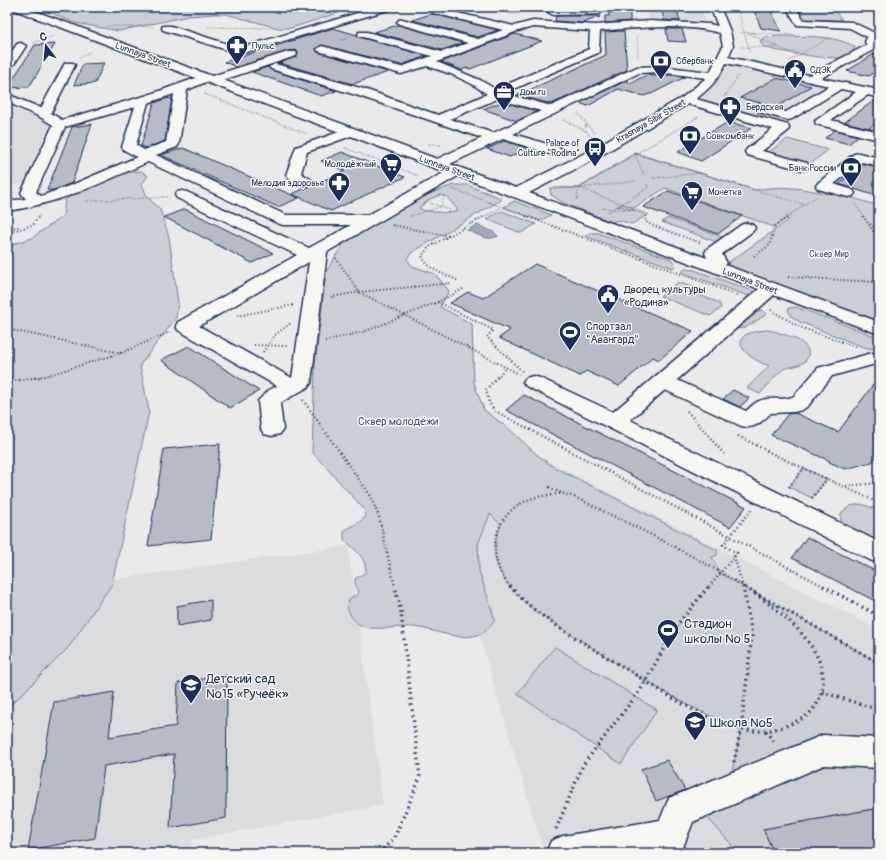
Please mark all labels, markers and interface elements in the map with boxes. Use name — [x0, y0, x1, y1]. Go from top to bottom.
north arrow — [26, 26, 66, 66]
text: С — [38, 30, 49, 44]
pharmacy icon: Пульс — [224, 33, 250, 66]
street label: Lunnaya Street — [114, 40, 172, 71]
place label: Пульс — [252, 41, 275, 52]
bank icon: Сбербанк — [648, 48, 674, 81]
place label: Сбербанк — [676, 56, 714, 67]
public building icon: СДЭК — [782, 57, 808, 90]
place label: СДЭК — [810, 65, 832, 76]
office icon: Дом.ru — [491, 79, 517, 112]
place label: Дом.ru — [519, 87, 546, 98]
pharmacy icon: Бердская — [717, 94, 743, 127]
street label: Krasnaya Sibir Street — [614, 97, 688, 146]
place label: Бердская — [746, 102, 783, 113]
bank icon: Совкомбанк — [677, 123, 703, 156]
place label: Совкомбанк — [706, 131, 755, 142]
bus stop icon: Palace of Culture "Rodina" — [582, 135, 608, 168]
place label: Palace of Culture "Rodina" — [518, 138, 580, 159]
supermarket icon: Молодёжный — [378, 151, 404, 184]
street label: Lunnaya Street — [418, 153, 476, 184]
bank icon: Банк России — [838, 155, 864, 188]
place label: Молодёжный — [325, 159, 376, 170]
place label: Банк России — [789, 163, 836, 174]
pharmacy icon: Мелодия здоровья — [326, 170, 352, 203]
place label: Мелодия здоровья — [251, 178, 324, 189]
supermarket icon: Монетка — [679, 179, 705, 212]
place label: Монетка — [708, 187, 742, 198]
park label: Сквер Мир — [809, 249, 849, 260]
street label: Lunnaya Street — [721, 266, 779, 297]
public building icon: Дворец культуры «Родина» — [595, 282, 621, 315]
place label: Дворец культуры «Родина» — [623, 283, 706, 309]
sports icon: Спортзал "Авангард" — [557, 319, 583, 352]
place label: Спортзал "Авангард" — [586, 320, 639, 346]
park label: Сквер молодёжи — [358, 415, 438, 428]
place label: Стадион школы № 5 — [684, 616, 751, 647]
sports icon: Стадион школы № 5 — [655, 617, 681, 650]
place label: Детский сад №15 «Ручеёк» — [205, 671, 289, 702]
school or university icon: Детский сад №15 «Ручеёк» — [178, 672, 204, 705]
school or university icon: Школа №5 — [682, 709, 708, 742]
place label: Школа №5 — [710, 715, 773, 731]

